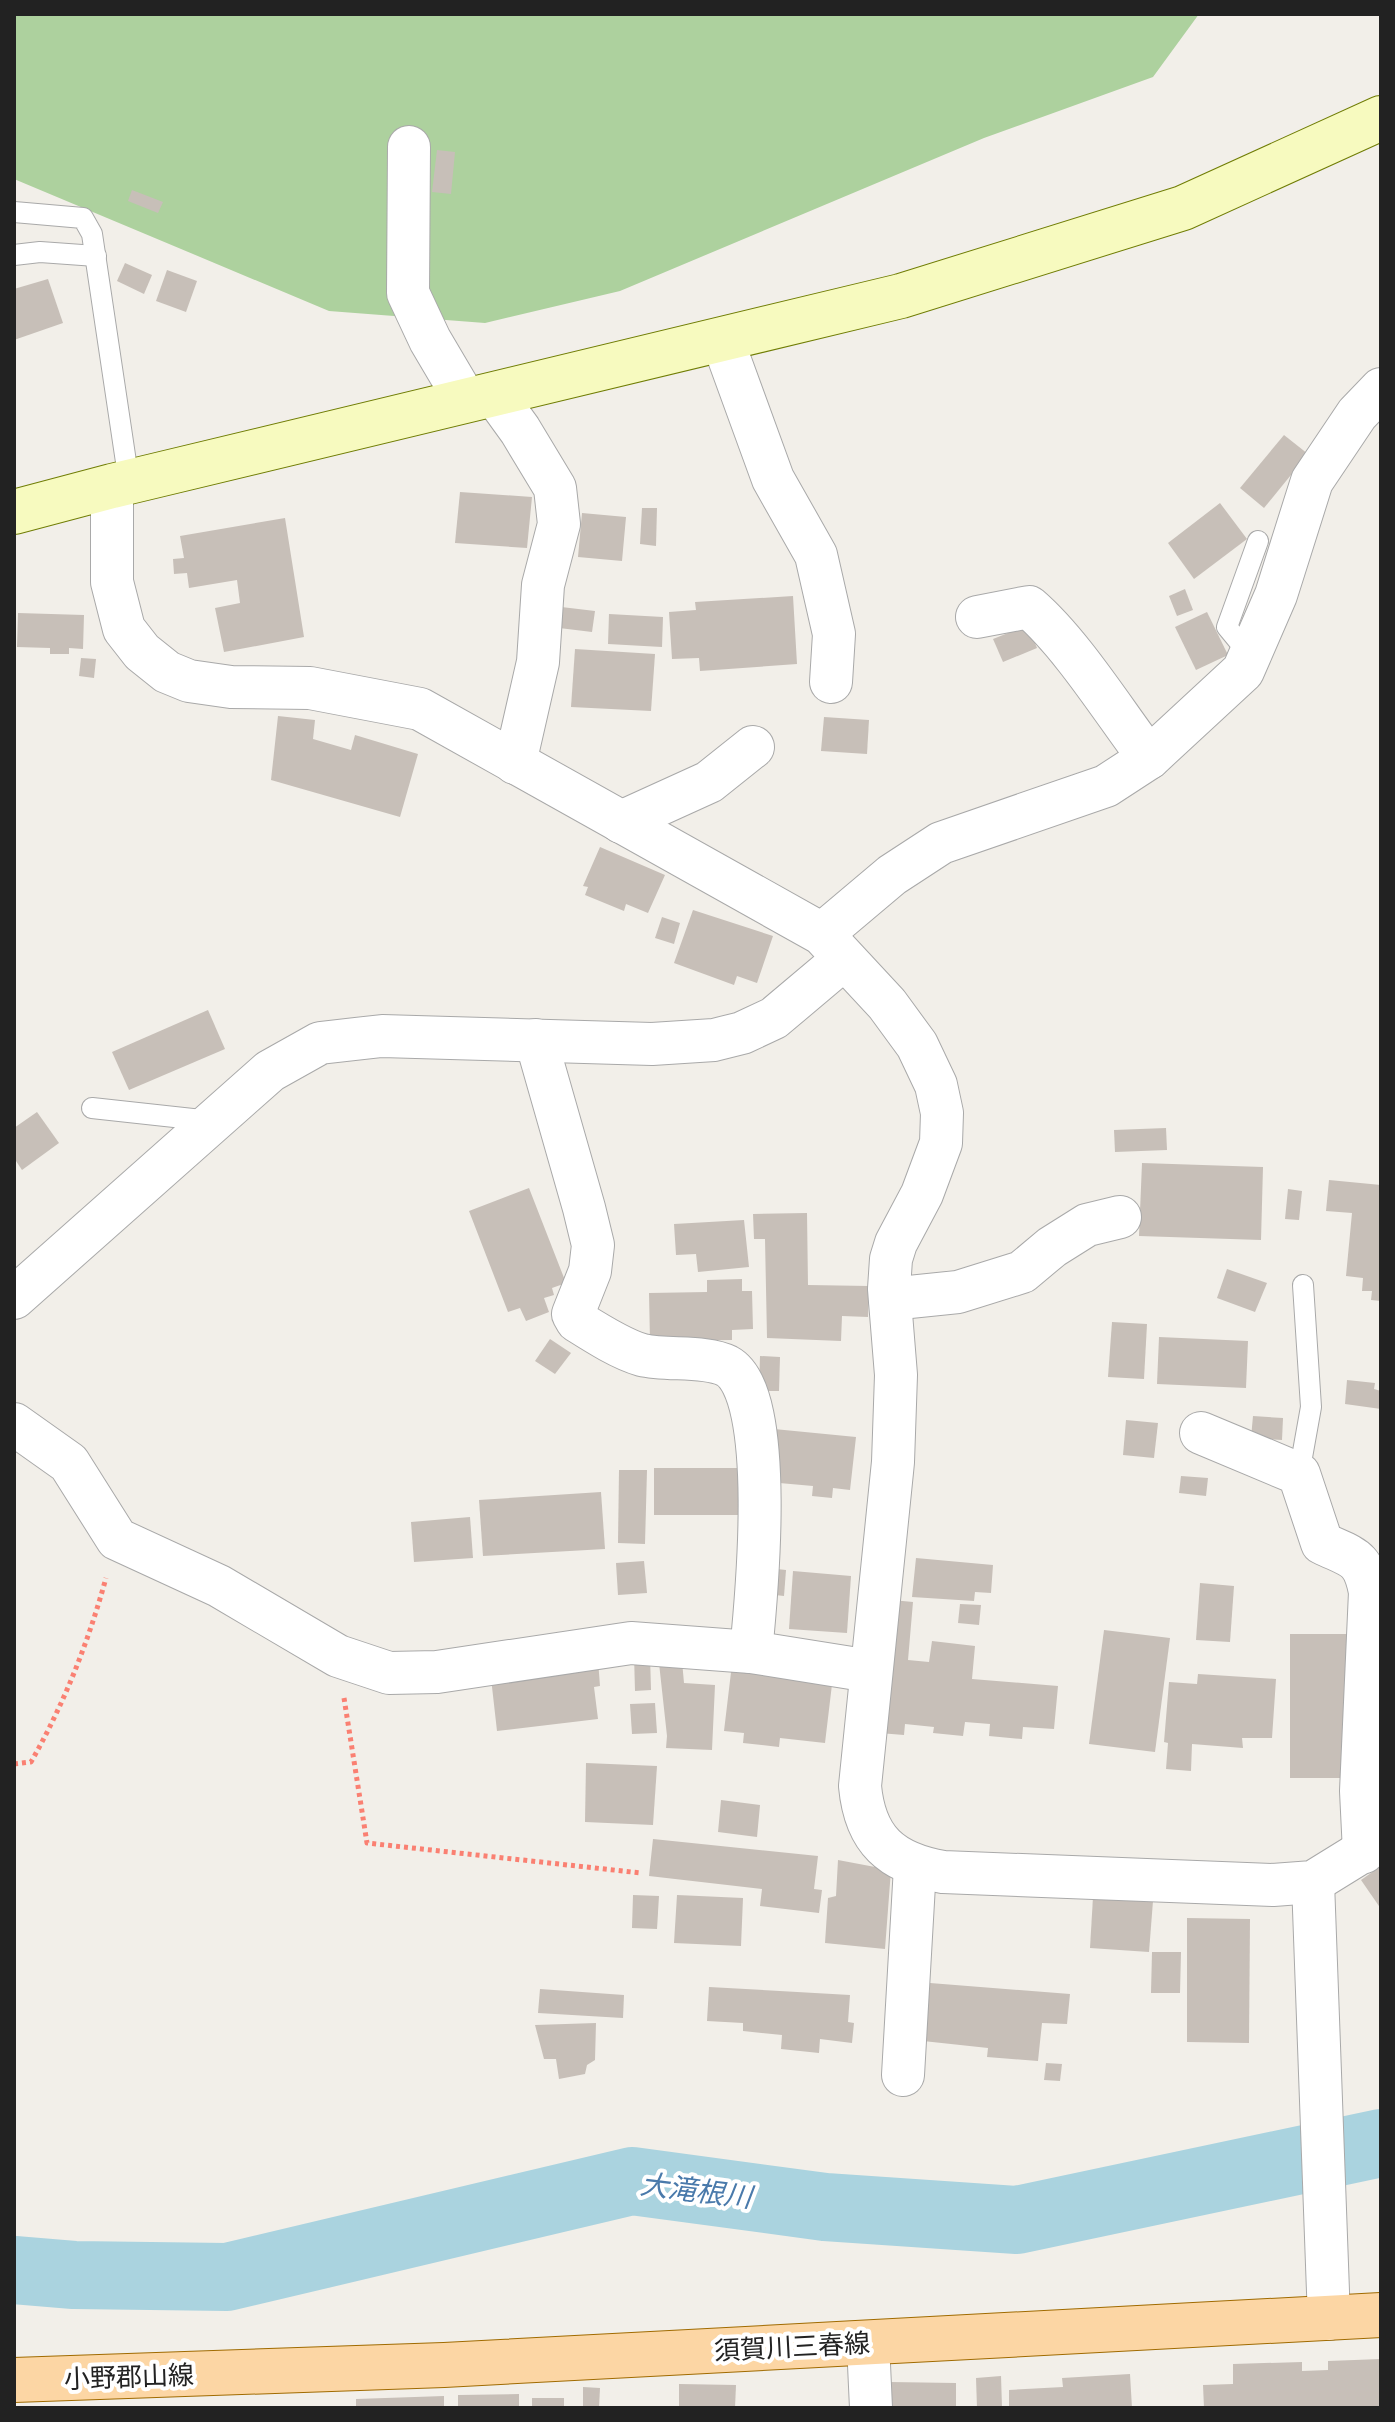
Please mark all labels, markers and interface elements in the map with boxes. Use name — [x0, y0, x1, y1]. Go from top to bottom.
water label: 大滝根川 — [638, 2166, 757, 2217]
street label: 須賀川三春線 — [713, 2326, 871, 2368]
street label: 小野郡山線 — [63, 2358, 195, 2396]

